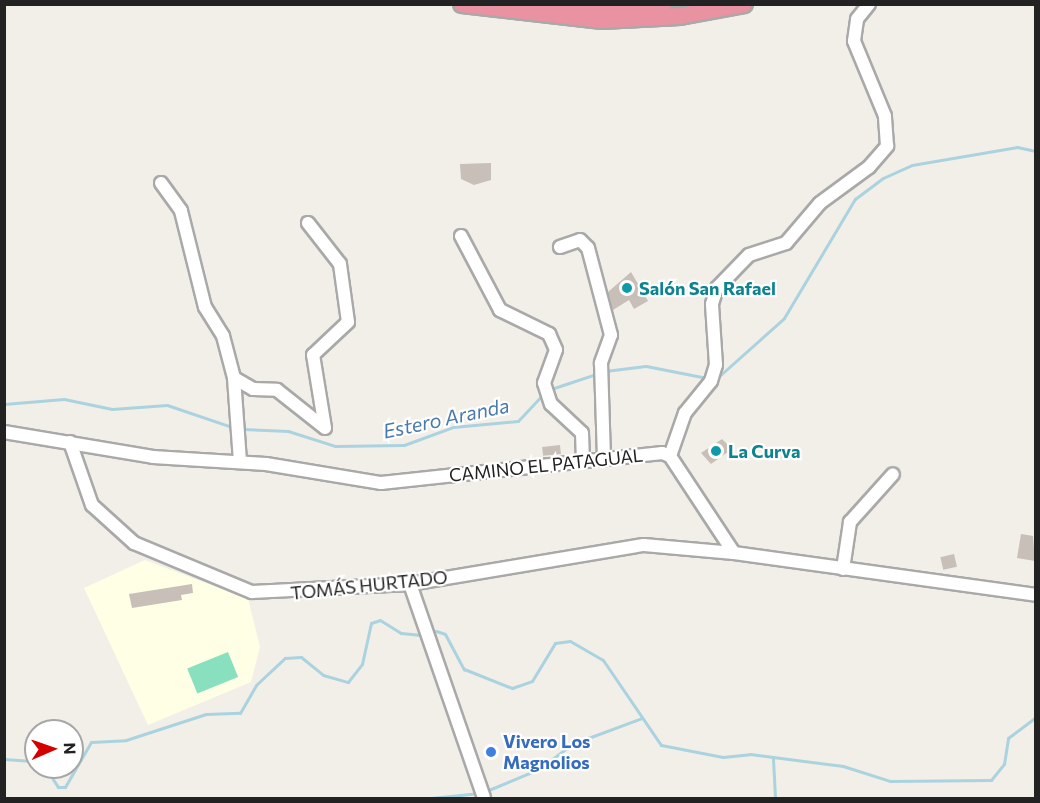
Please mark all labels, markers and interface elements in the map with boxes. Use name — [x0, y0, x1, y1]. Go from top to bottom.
place label: Salón San Rafael — [639, 277, 776, 299]
marker: Salón San Rafael — [620, 281, 634, 295]
water label: Estero Aranda — [381, 393, 511, 443]
place label: La Curva — [728, 440, 800, 462]
street label: CAMINO EL PATAGUAL — [448, 444, 644, 486]
marker: La Curva — [709, 444, 723, 458]
street label: TOMÁS HURTADO — [289, 566, 449, 604]
north arrow — [24, 719, 84, 779]
place label: Vivero Los Magnolios — [503, 731, 590, 774]
text: N — [61, 742, 80, 755]
marker: Vivero Los Magnolios — [484, 745, 498, 759]

